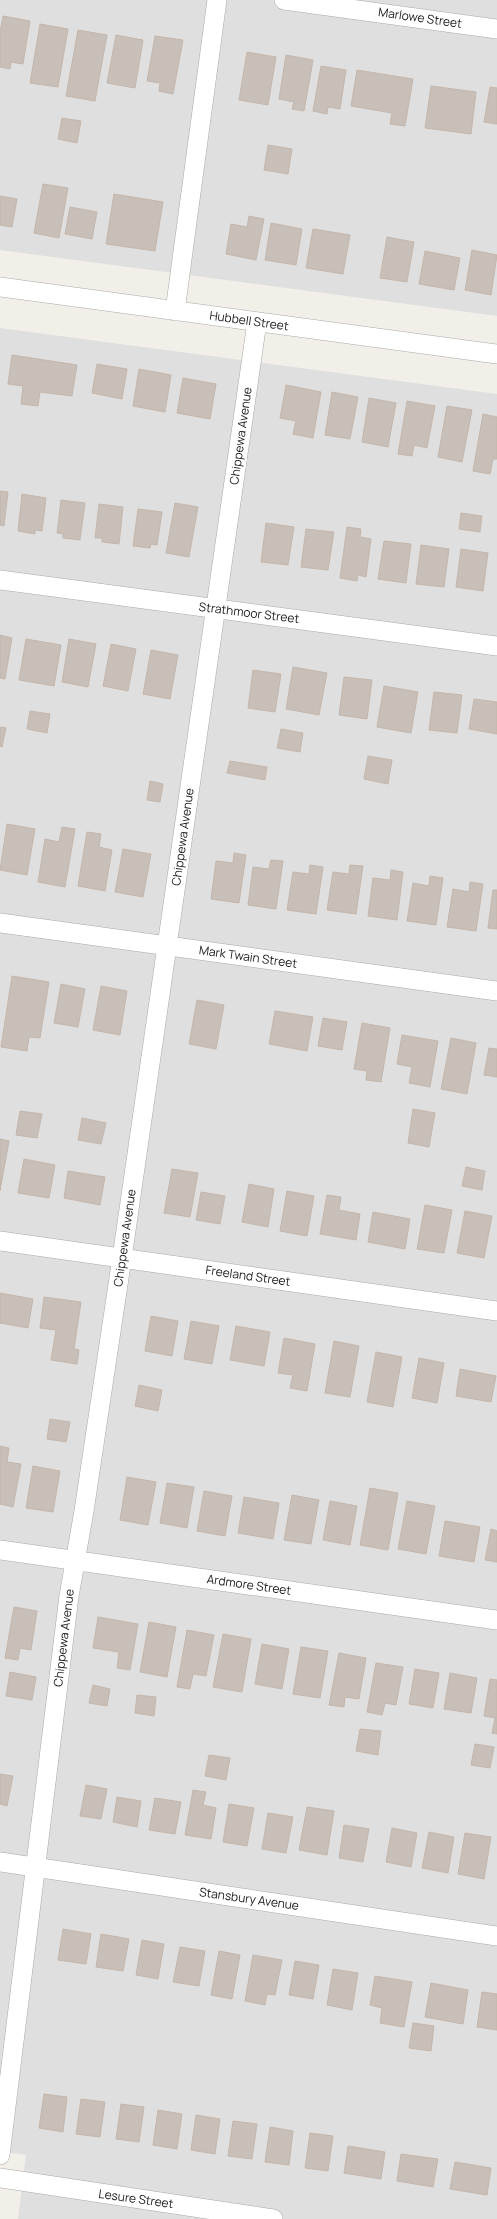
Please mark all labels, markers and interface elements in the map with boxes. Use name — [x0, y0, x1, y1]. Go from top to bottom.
street label: Marlowe Street — [377, 3, 463, 32]
street label: Hubbell Street — [208, 307, 290, 335]
street label: Chippewa Avenue — [225, 386, 256, 486]
street label: Strathmoor Street — [198, 598, 301, 627]
street label: Chippewa Avenue — [167, 787, 198, 887]
street label: Mark Twain Street — [198, 941, 298, 972]
street label: Chippewa Avenue — [109, 1188, 140, 1288]
street label: Freeland Street — [205, 1261, 292, 1290]
street label: Ardmore Street — [206, 1570, 293, 1599]
street label: Chippewa Avenue — [49, 1588, 78, 1688]
street label: Stansbury Avenue — [198, 1883, 300, 1914]
street label: Lesure Street — [98, 2185, 175, 2212]

